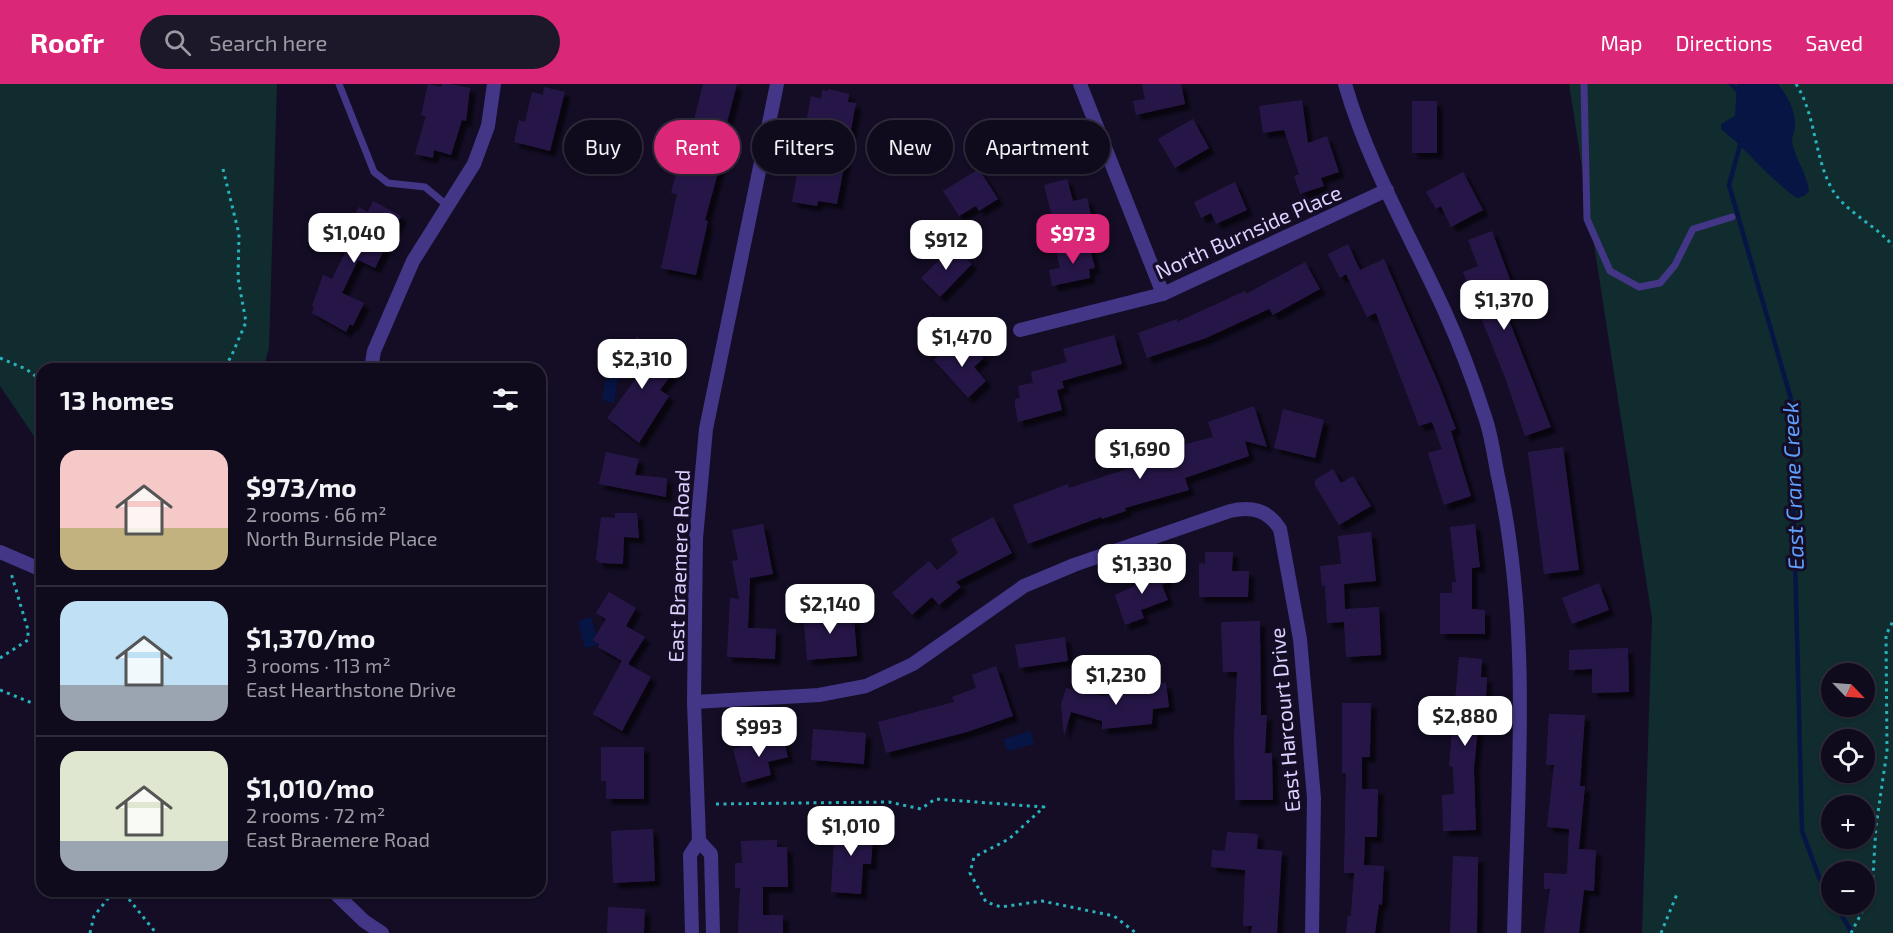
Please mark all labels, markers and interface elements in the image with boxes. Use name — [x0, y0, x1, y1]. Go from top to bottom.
search box — [140, 15, 560, 69]
text: Roofr — [30, 25, 104, 59]
icon: search — [161, 26, 194, 59]
text: Search here — [209, 29, 327, 55]
text: Map — [1600, 30, 1643, 55]
text: Directions — [1676, 30, 1772, 55]
text: Saved — [1805, 30, 1863, 55]
chip: Buy — [564, 120, 642, 174]
chip: Rent — [654, 120, 740, 174]
chip: Filters — [752, 120, 855, 174]
chip: New — [867, 120, 953, 174]
chip: Apartment — [965, 120, 1110, 174]
street label: North Burnside Place — [1151, 179, 1345, 283]
pin: $1,040 — [305, 213, 403, 264]
pin: $973 — [1037, 214, 1109, 265]
text: $1,040 — [322, 220, 386, 244]
pin: $912 — [910, 220, 982, 271]
text: $973 — [1050, 221, 1096, 245]
text: $912 — [924, 227, 968, 251]
pin: $1,370 — [1455, 280, 1553, 331]
text: $1,370 — [1474, 287, 1534, 311]
pin: $1,470 — [913, 317, 1011, 368]
text: $1,470 — [932, 324, 992, 348]
pin: $2,310 — [593, 339, 691, 390]
text: $2,310 — [612, 346, 672, 370]
icon: filters — [489, 383, 522, 416]
text: 13 homes — [60, 384, 174, 415]
water label: East Crane Creek — [1776, 401, 1808, 571]
pin: $1,690 — [1091, 429, 1189, 480]
text: $1,690 — [1109, 436, 1171, 460]
street label: East Braemere Road — [662, 469, 694, 663]
text: $973/mo — [246, 471, 357, 502]
icon: home — [108, 474, 180, 546]
text: 2 rooms · 66 m² — [246, 502, 387, 526]
text: North Burnside Place — [246, 526, 437, 550]
pin: $1,330 — [1093, 544, 1191, 595]
text: $1,330 — [1112, 551, 1172, 575]
pin: $2,140 — [781, 584, 879, 635]
text: $2,140 — [799, 591, 861, 615]
text: $1,370/mo — [246, 622, 375, 653]
icon: home — [108, 625, 180, 697]
street label: East Harcourt Drive — [1263, 627, 1305, 813]
text: 3 rooms · 113 m² — [246, 653, 391, 677]
pin: $1,230 — [1067, 655, 1165, 706]
text: $1,230 — [1086, 662, 1146, 686]
north arrow — [1821, 663, 1875, 717]
map controls — [1821, 663, 1875, 915]
text: East Hearthstone Drive — [246, 677, 456, 701]
pin: $2,880 — [1416, 696, 1514, 747]
text: $2,880 — [1432, 703, 1498, 727]
pin: $993 — [723, 707, 795, 758]
text: $993 — [736, 714, 782, 738]
button: locate — [1821, 729, 1875, 783]
text: $1,010/mo — [246, 772, 374, 803]
icon: home — [108, 775, 180, 847]
button: + — [1821, 795, 1875, 849]
text: 2 rooms · 72 m² — [246, 803, 385, 827]
pin: $1,010 — [802, 806, 900, 857]
text: $1,010 — [822, 813, 880, 837]
text: East Braemere Road — [246, 827, 430, 851]
button: − — [1821, 861, 1875, 915]

